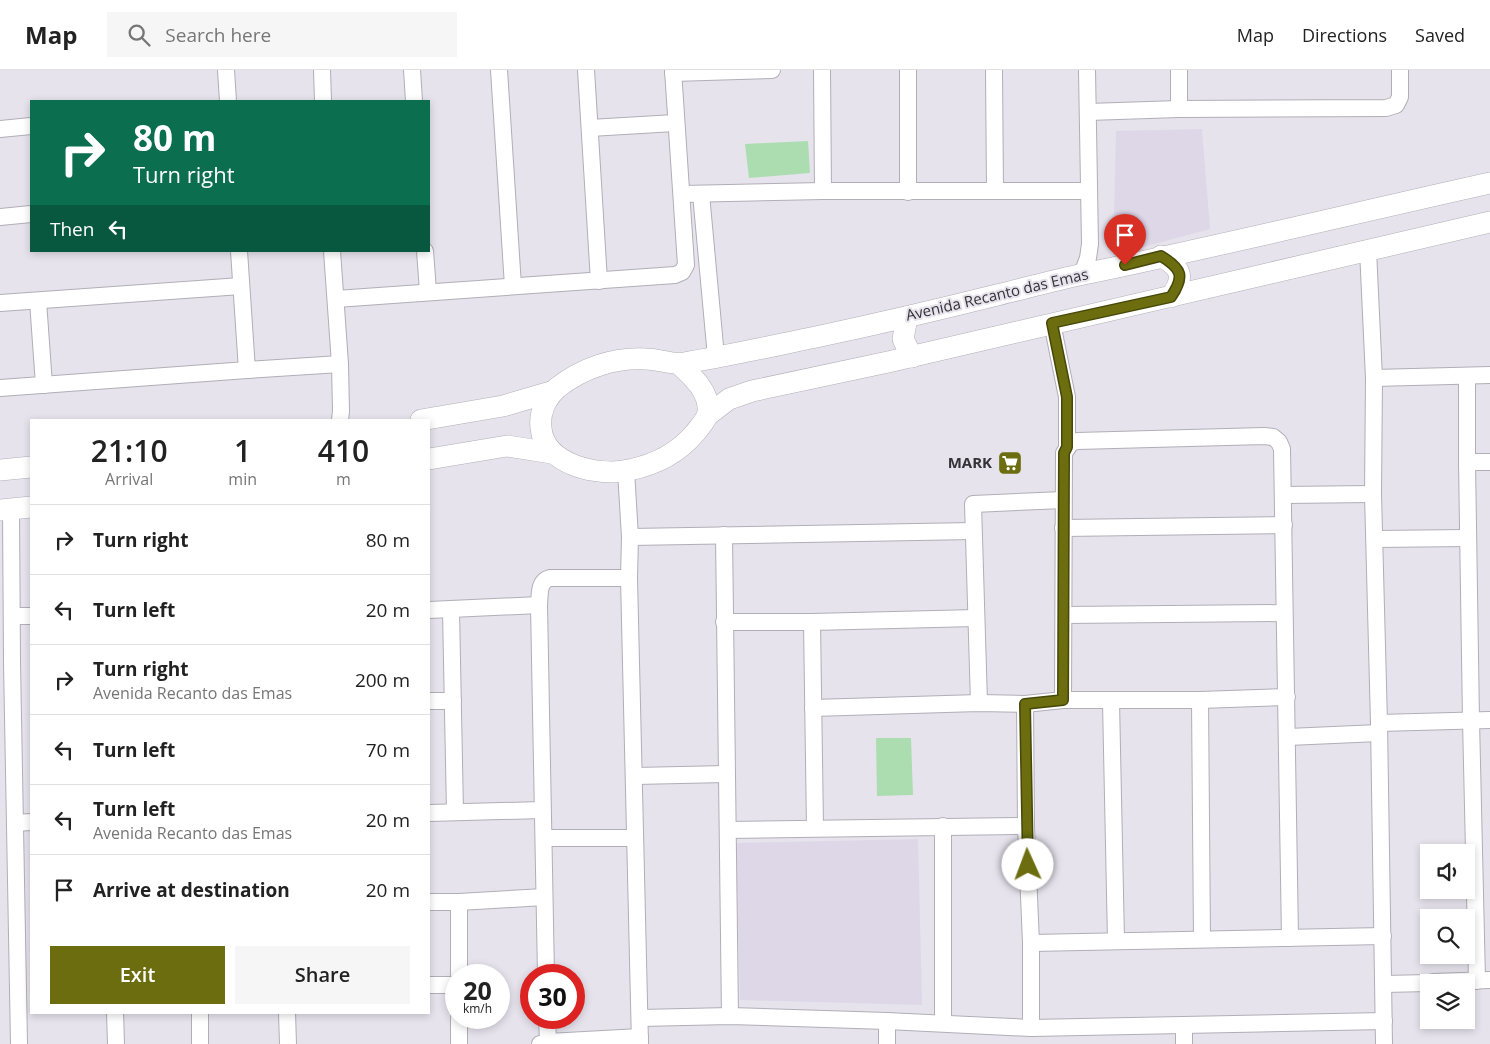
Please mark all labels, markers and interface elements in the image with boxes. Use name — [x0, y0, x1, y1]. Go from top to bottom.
search box — [107, 12, 457, 57]
text: Map — [25, 18, 77, 51]
icon: search — [125, 21, 153, 49]
text: Search here — [165, 22, 271, 48]
text: Map — [1237, 23, 1274, 47]
text: Directions — [1302, 23, 1387, 47]
text: Saved — [1415, 23, 1465, 47]
text: 80 m — [133, 114, 216, 161]
icon: right — [50, 120, 115, 185]
text: Turn right — [133, 159, 235, 189]
pin — [1104, 214, 1146, 265]
icon: left — [104, 215, 132, 243]
text: Then — [50, 216, 94, 242]
icon: arrive — [1111, 221, 1139, 249]
street label: Avenida Recanto das Emas — [904, 263, 1090, 325]
text: 21:10 — [91, 430, 168, 471]
text: 1 — [234, 430, 251, 471]
text: 410 — [318, 430, 369, 471]
supermarket icon: MARK — [997, 450, 1023, 476]
place label: MARK — [948, 452, 992, 472]
text: Arrival — [105, 468, 153, 490]
text: min — [228, 468, 257, 490]
text: m — [336, 468, 351, 490]
icon: right — [50, 526, 78, 554]
text: Turn right — [93, 527, 188, 553]
text: 80 m — [366, 527, 410, 553]
icon: left — [50, 596, 78, 624]
text: Turn left — [93, 597, 175, 623]
text: 20 m — [366, 597, 410, 623]
text: Turn right — [93, 656, 188, 682]
icon: right — [50, 666, 78, 694]
text: 200 m — [355, 667, 410, 693]
text: Avenida Recanto das Emas — [93, 682, 292, 704]
icon: left — [50, 736, 78, 764]
text: Turn left — [93, 737, 175, 763]
text: 70 m — [366, 737, 410, 763]
text: Turn left — [93, 796, 175, 822]
icon: left — [50, 806, 78, 834]
text: 20 m — [366, 807, 410, 833]
text: Avenida Recanto das Emas — [93, 822, 292, 844]
position arrow — [1001, 838, 1053, 890]
map controls — [1420, 844, 1475, 1029]
button: sound — [1420, 844, 1475, 899]
icon: arrive — [50, 876, 78, 904]
text: Arrive at destination — [93, 877, 290, 903]
text: 20 m — [366, 877, 410, 903]
button: search — [1420, 909, 1475, 964]
button: Exit — [50, 946, 225, 1004]
button: Share — [235, 946, 410, 1004]
speed limit sign: 30 — [520, 964, 585, 1029]
text: 20 — [463, 973, 492, 1007]
button: layers — [1420, 974, 1475, 1029]
text: km/h — [463, 1000, 492, 1017]

